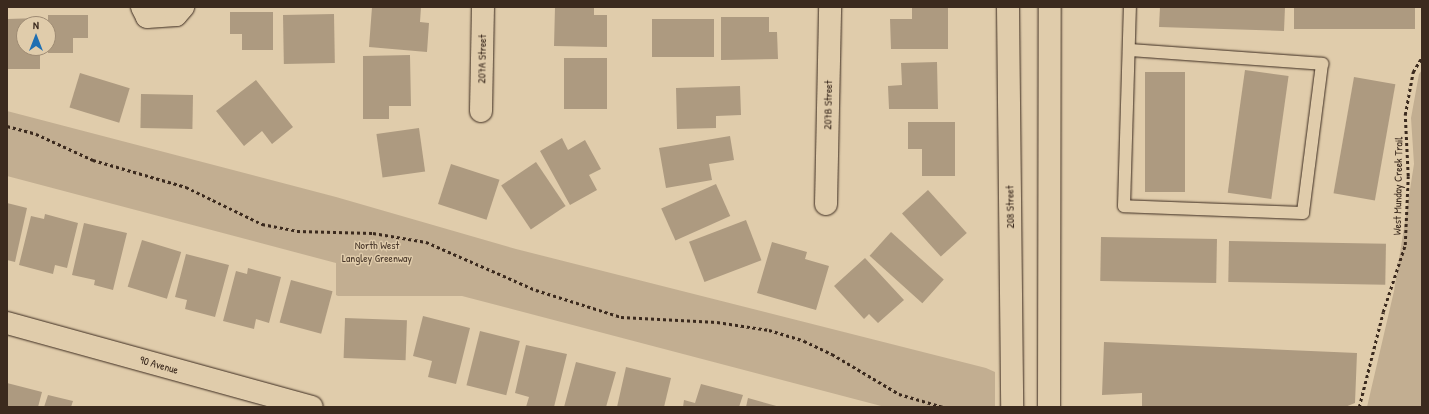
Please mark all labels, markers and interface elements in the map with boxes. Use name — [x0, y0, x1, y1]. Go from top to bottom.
north arrow — [16, 16, 56, 56]
text: N — [33, 18, 39, 32]
street label: 207A Street — [475, 34, 489, 84]
street label: 207B Street — [821, 80, 835, 130]
street label: West Munday Creek Trail — [1391, 137, 1405, 235]
street label: 208 Street — [1003, 185, 1017, 229]
park label: North West Langley Greenway — [342, 239, 412, 265]
street label: 90 Avenue — [138, 353, 180, 377]

